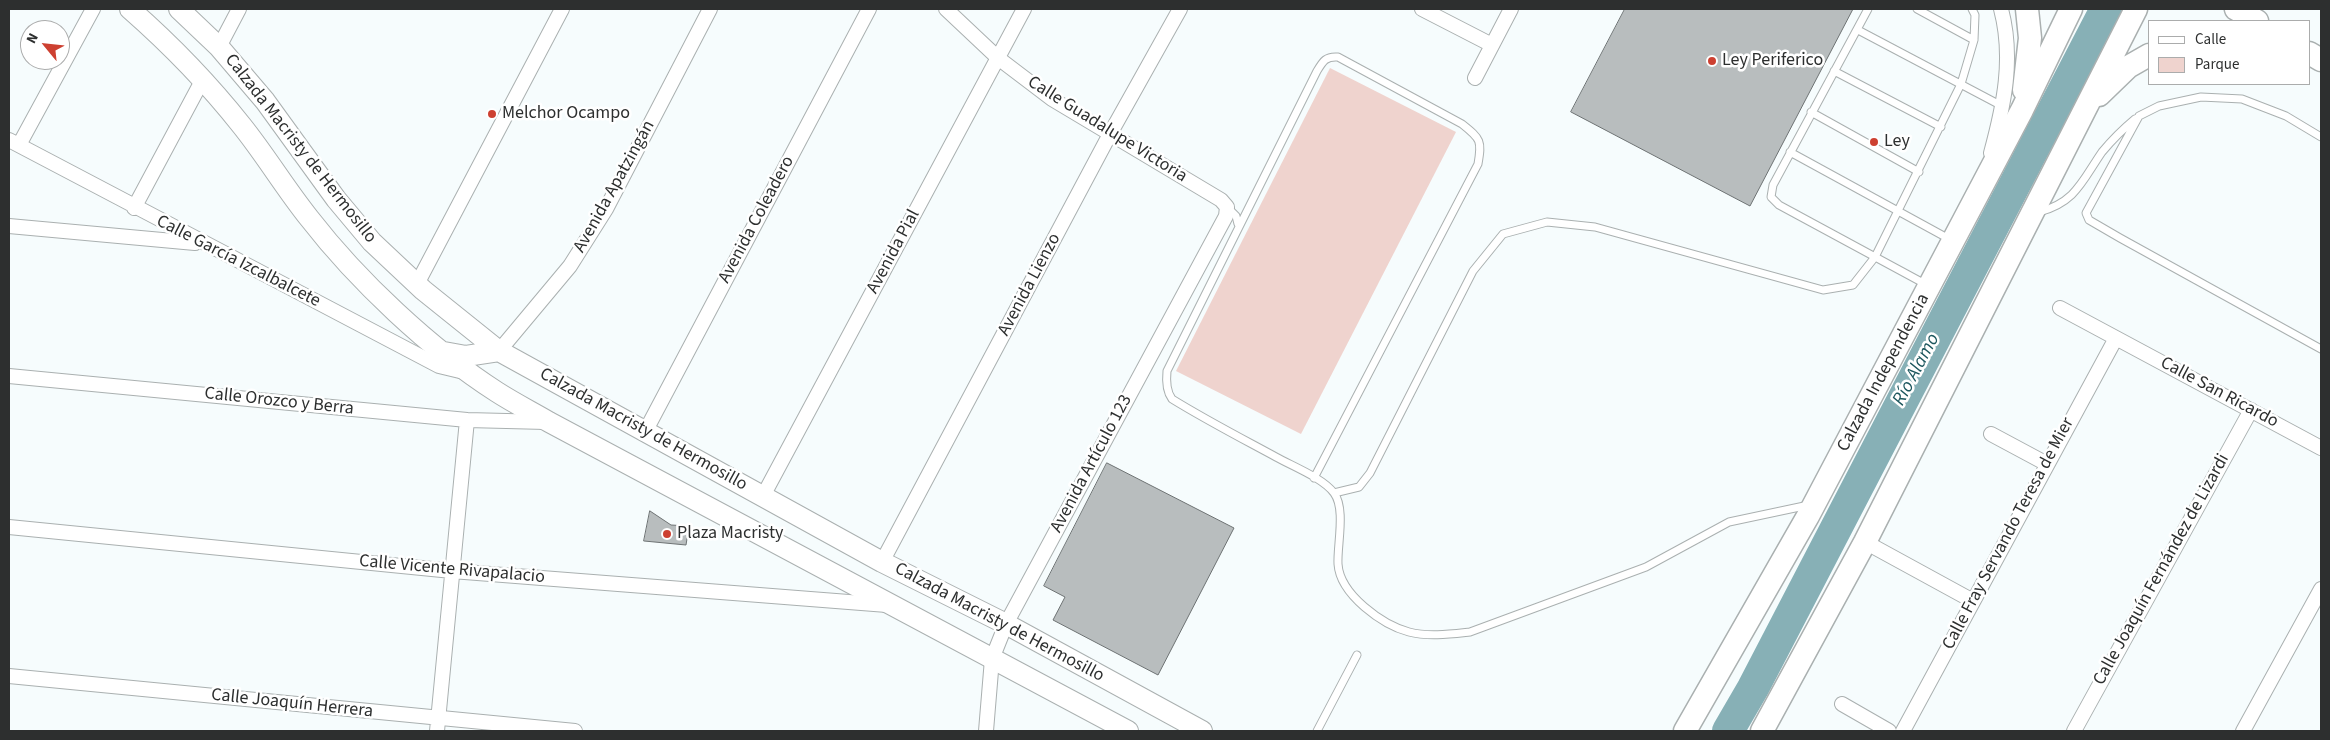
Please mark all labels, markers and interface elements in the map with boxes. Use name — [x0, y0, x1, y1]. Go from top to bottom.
north arrow — [20, 20, 70, 70]
legend — [2148, 20, 2310, 85]
text: Calle — [2195, 29, 2226, 50]
text: N — [22, 30, 44, 47]
street label: Calzada Macristy de Hermosillo — [219, 50, 381, 248]
place label: Ley Periferico — [1722, 50, 1823, 72]
text: Parque — [2195, 54, 2239, 75]
marker: Ley Periferico — [1706, 55, 1718, 67]
street label: Calle Guadalupe Victoria — [1023, 72, 1191, 188]
place label: Melchor Ocampo — [502, 103, 630, 125]
marker: Melchor Ocampo — [486, 108, 498, 120]
street label: Avenida Apatzingán — [570, 117, 660, 257]
place label: Ley — [1884, 131, 1910, 153]
marker: Ley — [1868, 136, 1880, 148]
street label: Avenida Coleadero — [714, 153, 800, 287]
street label: Avenida Pial — [863, 206, 925, 298]
street label: Calle García Izcalbalcete — [152, 211, 324, 313]
street label: Avenida Lienzo — [994, 230, 1066, 340]
street label: Calzada Independencia — [1833, 290, 1935, 456]
water label: Río Alamo — [1889, 330, 1945, 410]
street label: Calle San Ricardo — [2156, 353, 2282, 433]
street label: Calzada Macristy de Hermosillo — [535, 364, 751, 496]
street label: Calle Orozco y Berra — [203, 383, 355, 421]
street label: Avenida Artículo 123 — [1047, 391, 1137, 537]
street label: Calle Fray Servando Teresa de Mier — [1938, 414, 2080, 654]
street label: Calle Joaquín Fernández de Lizardi — [2089, 451, 2235, 689]
place label: Plaza Macristy — [677, 523, 783, 545]
marker: Plaza Macristy — [661, 528, 673, 540]
street label: Calle Vicente Rivapalacio — [358, 551, 546, 589]
street label: Calzada Macristy de Hermosillo — [891, 558, 1107, 688]
street label: Calle Joaquín Herrera — [210, 685, 374, 723]

